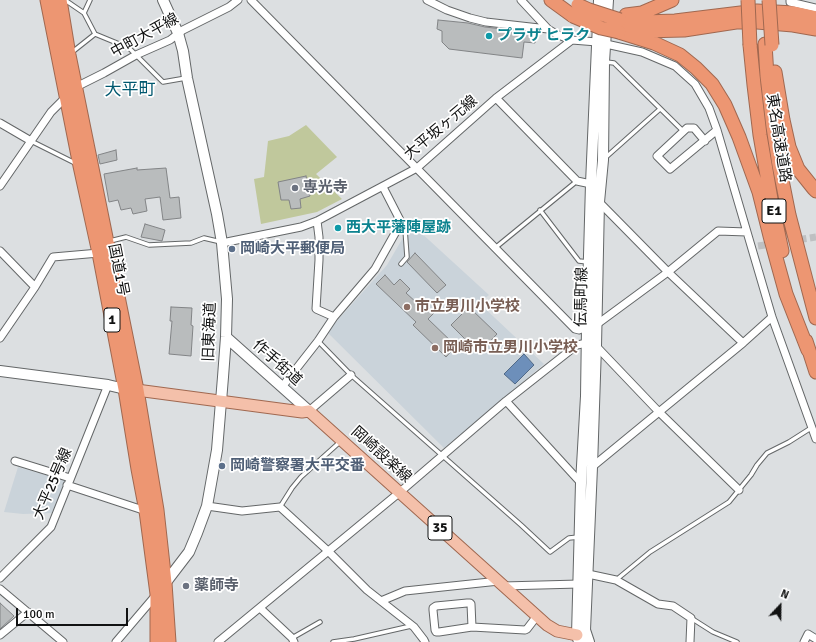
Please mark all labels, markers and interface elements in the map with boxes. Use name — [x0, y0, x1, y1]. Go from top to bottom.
street label: 中町大平線 — [108, 10, 182, 62]
place label: プラザ ヒラク — [497, 27, 590, 45]
marker: プラザ ヒラク — [484, 31, 494, 41]
district label: 大平町 — [105, 81, 155, 101]
street label: 大平坂ヶ元線 — [401, 92, 481, 164]
street label: 東名高速道路 — [762, 92, 794, 184]
place label: 専光寺 — [303, 179, 348, 197]
marker: 専光寺 — [290, 183, 300, 193]
road number: E1 — [762, 199, 786, 223]
place label: 西大平藩陣屋跡 — [346, 219, 451, 237]
marker: 西大平藩陣屋跡 — [333, 223, 343, 233]
place label: 岡崎大平郵便局 — [240, 240, 345, 258]
street label: 国道1号 — [104, 242, 132, 298]
marker: 岡崎大平郵便局 — [227, 244, 237, 254]
street label: 伝馬町線 — [572, 267, 592, 327]
place label: 市立男川小学校 — [415, 298, 520, 316]
street label: 旧東海道 — [200, 302, 220, 362]
marker: 市立男川小学校 — [402, 302, 412, 312]
road number: 1 — [104, 308, 120, 332]
street label: 作手街道 — [249, 336, 305, 390]
place label: 岡崎市立男川小学校 — [443, 339, 578, 357]
marker: 岡崎市立男川小学校 — [430, 343, 440, 353]
street label: 岡崎設楽線 — [347, 423, 415, 487]
street label: 大平25号線 — [30, 445, 76, 523]
place label: 岡崎警察署大平交番 — [230, 457, 365, 475]
marker: 岡崎警察署大平交番 — [217, 461, 227, 471]
road number: 35 — [428, 516, 452, 540]
place label: 薬師寺 — [194, 577, 239, 595]
marker: 薬師寺 — [181, 581, 191, 591]
north arrow — [760, 586, 800, 626]
text: N — [779, 587, 791, 602]
scale bar — [18, 600, 130, 626]
text: 100 m — [23, 607, 55, 622]

